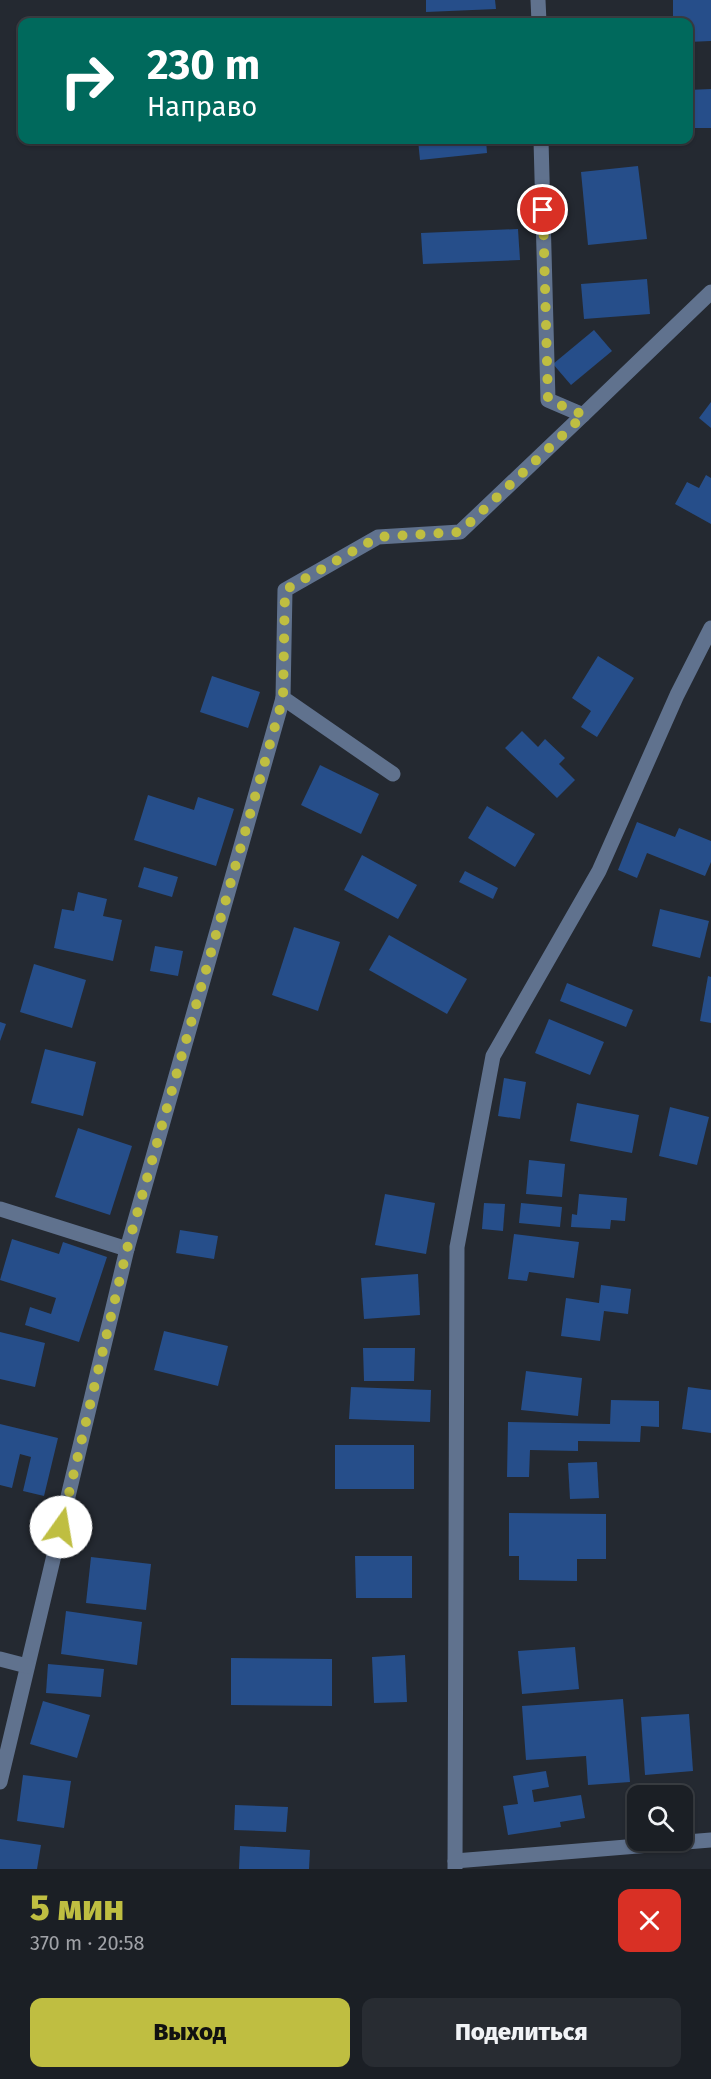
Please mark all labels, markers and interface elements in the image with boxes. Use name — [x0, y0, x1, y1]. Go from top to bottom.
text: 230 m — [147, 40, 260, 90]
icon: right — [48, 42, 126, 120]
text: Направо — [147, 91, 257, 123]
pin — [517, 184, 568, 235]
icon: arrive — [526, 193, 559, 226]
position arrow — [29, 1495, 93, 1559]
map controls — [627, 1785, 693, 1851]
button: search — [627, 1785, 693, 1851]
text: 5 мин — [30, 1886, 124, 1930]
button: close — [618, 1889, 681, 1952]
text: 370 m · 20:58 — [30, 1931, 145, 1955]
button: Выход — [30, 1998, 350, 2067]
button: Поделиться — [362, 1998, 681, 2067]

